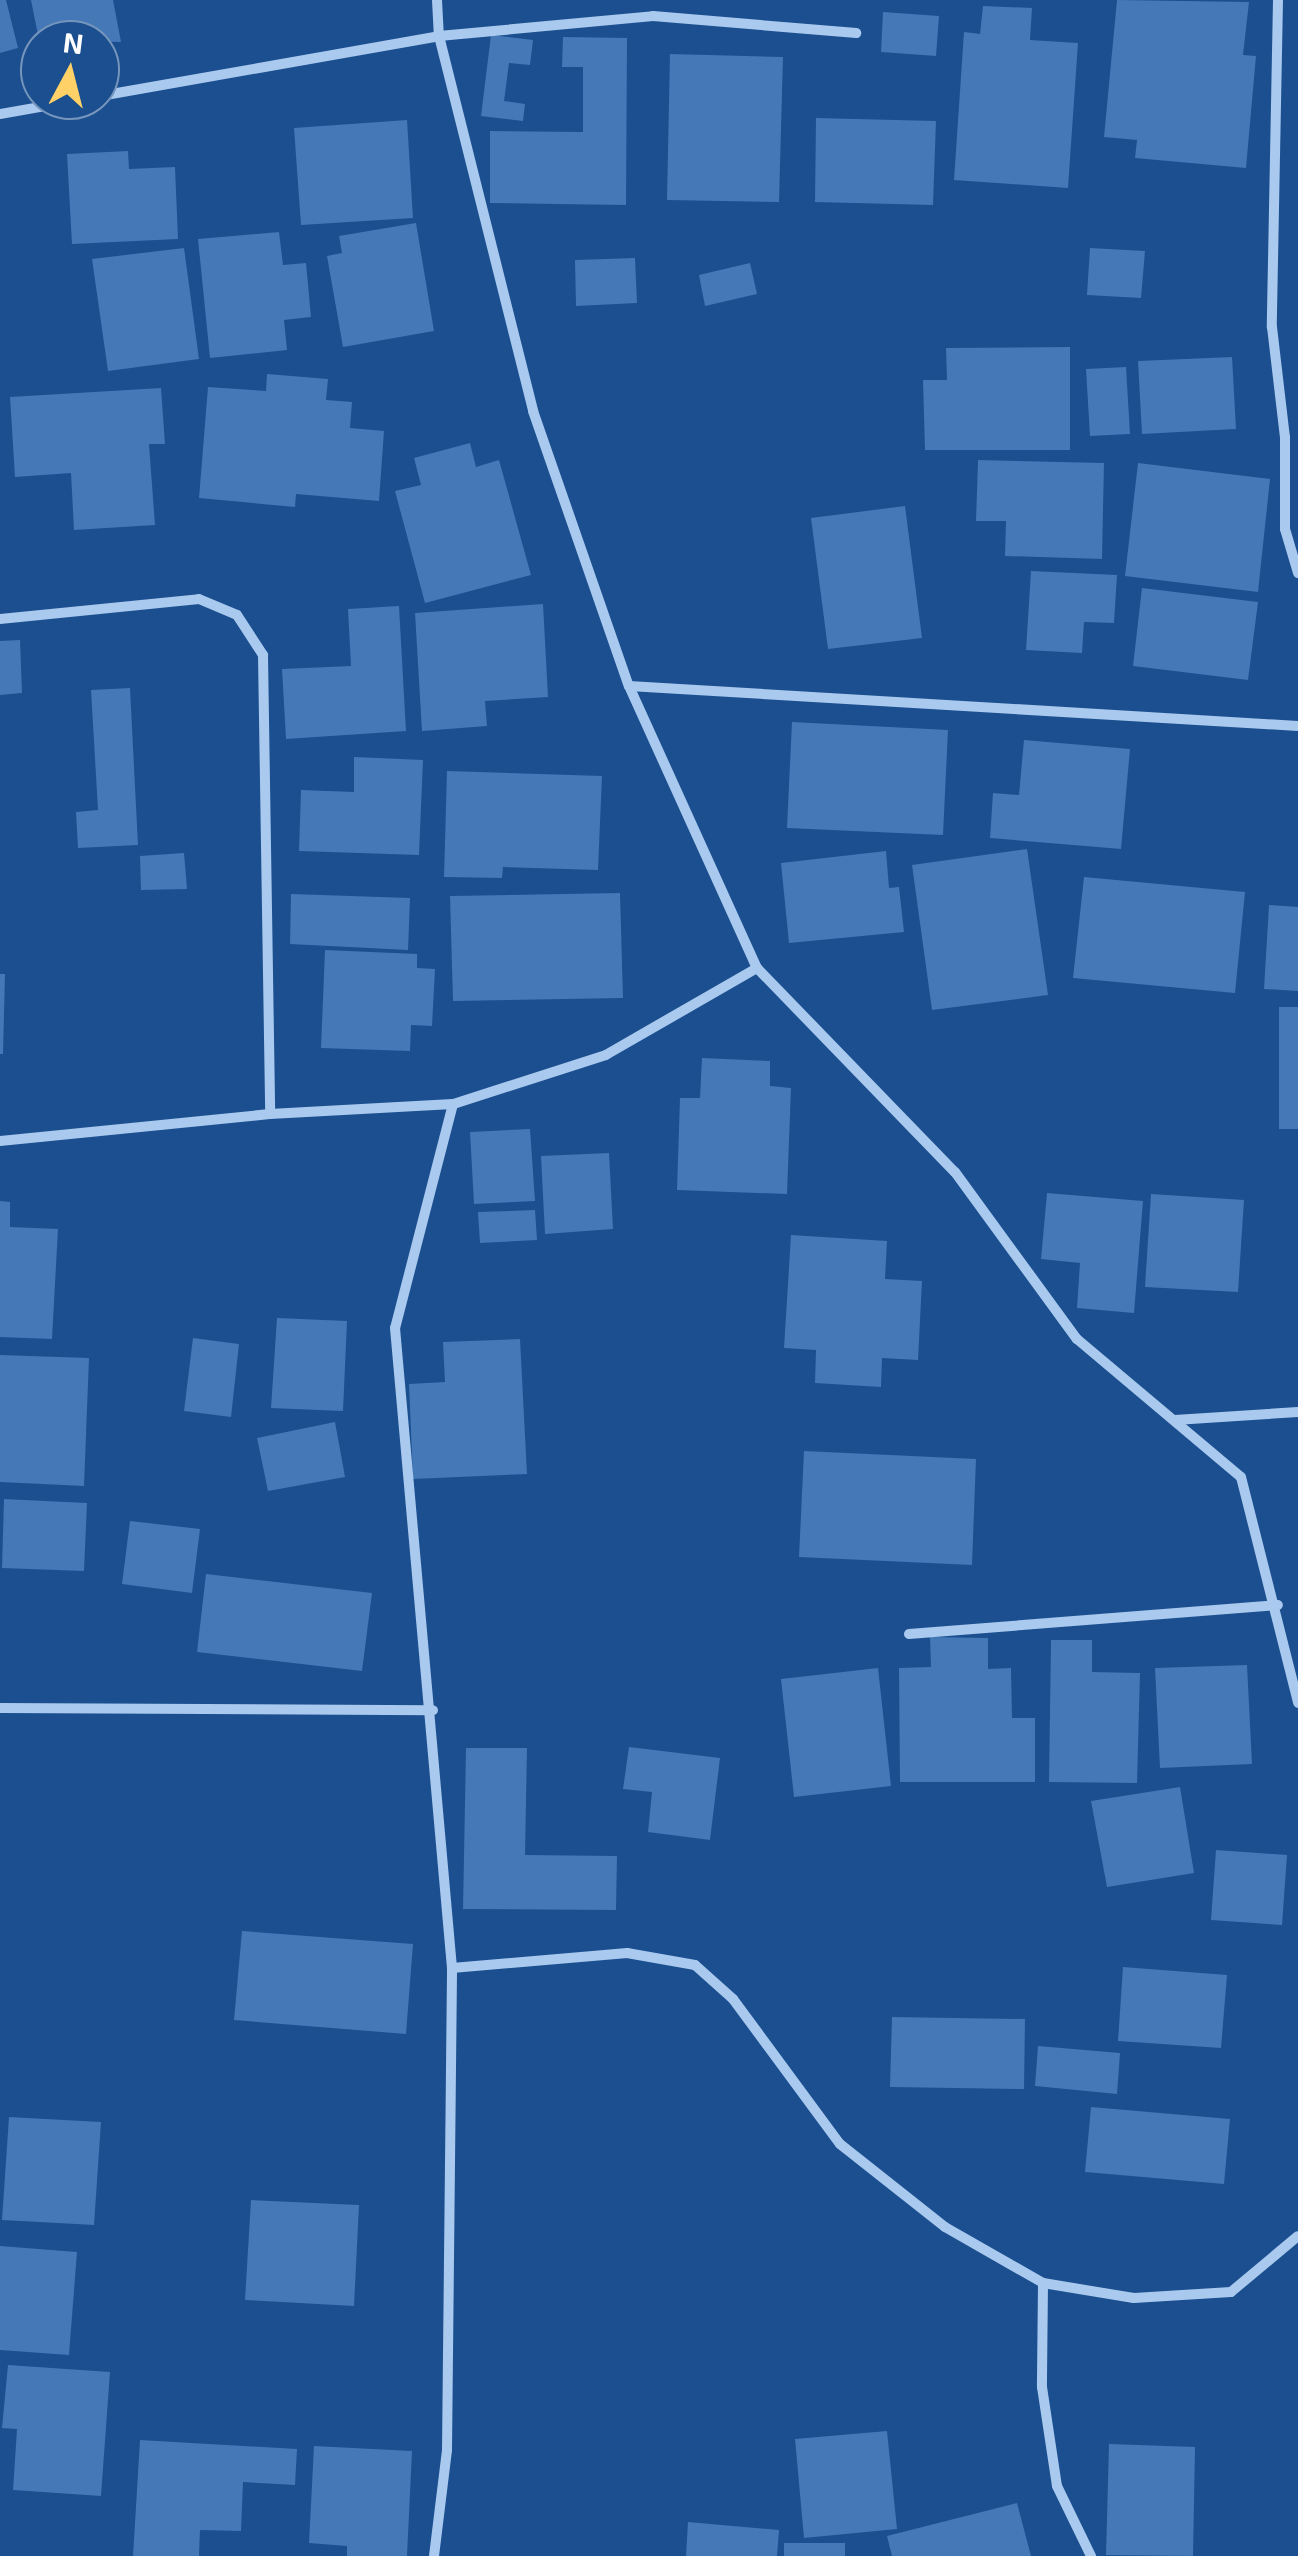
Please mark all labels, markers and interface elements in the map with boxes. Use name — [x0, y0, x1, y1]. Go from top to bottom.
north arrow — [20, 20, 120, 120]
text: N — [61, 24, 86, 60]

